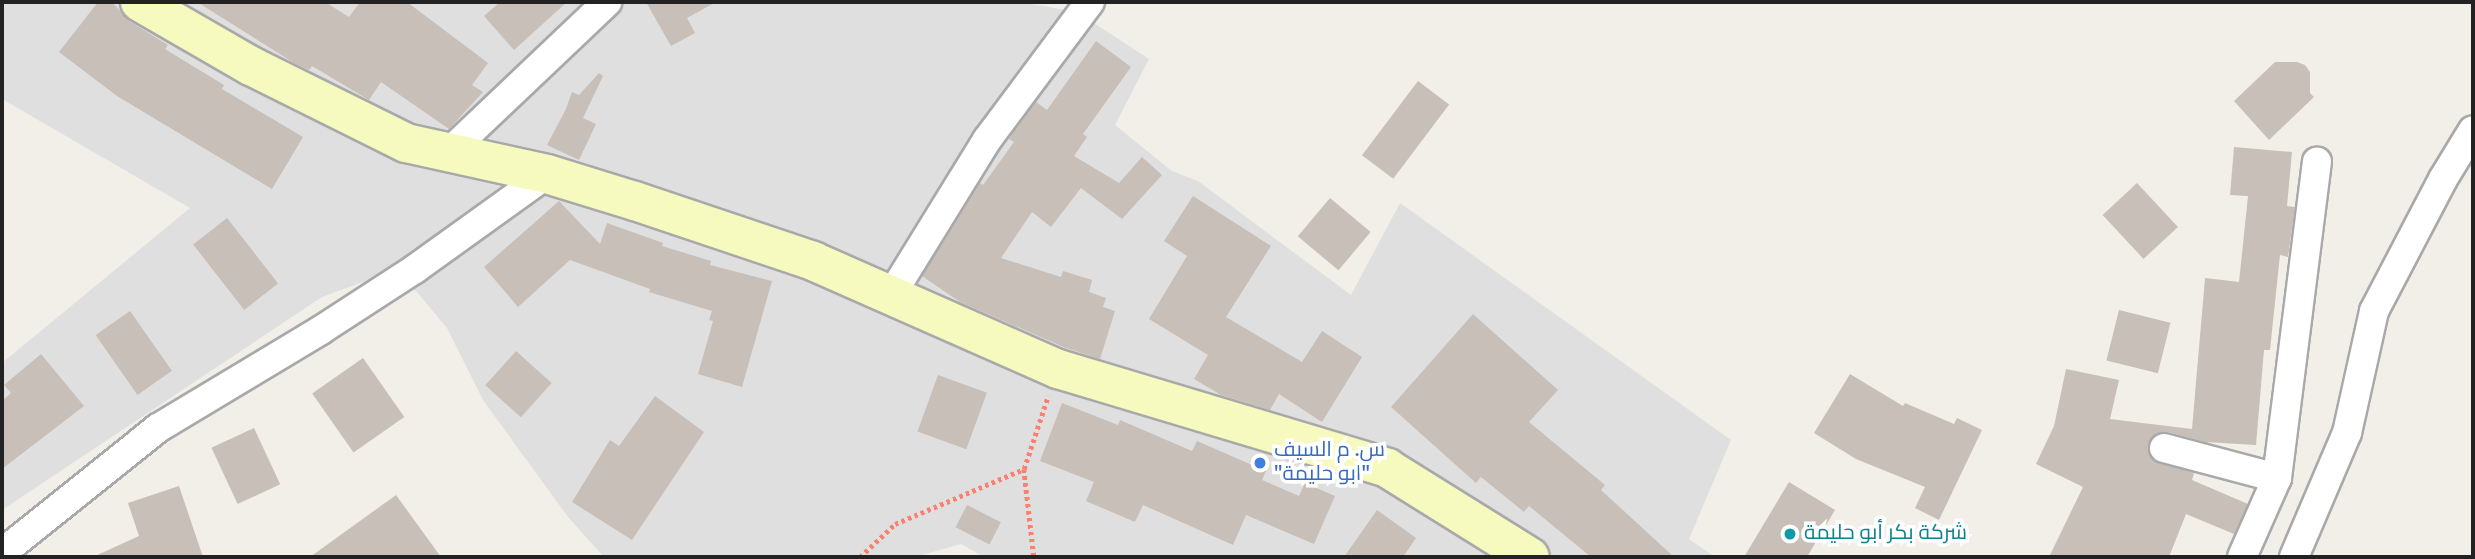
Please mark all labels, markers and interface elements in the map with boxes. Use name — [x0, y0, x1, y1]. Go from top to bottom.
place label: س. م السيف "ابو حليمة" — [1274, 438, 1385, 488]
marker: س. م السيف "ابو حليمة" — [1252, 455, 1268, 471]
place label: شركة بكر أبو حليمة — [1804, 521, 1967, 547]
marker: شركة بكر أبو حليمة — [1782, 526, 1798, 542]

